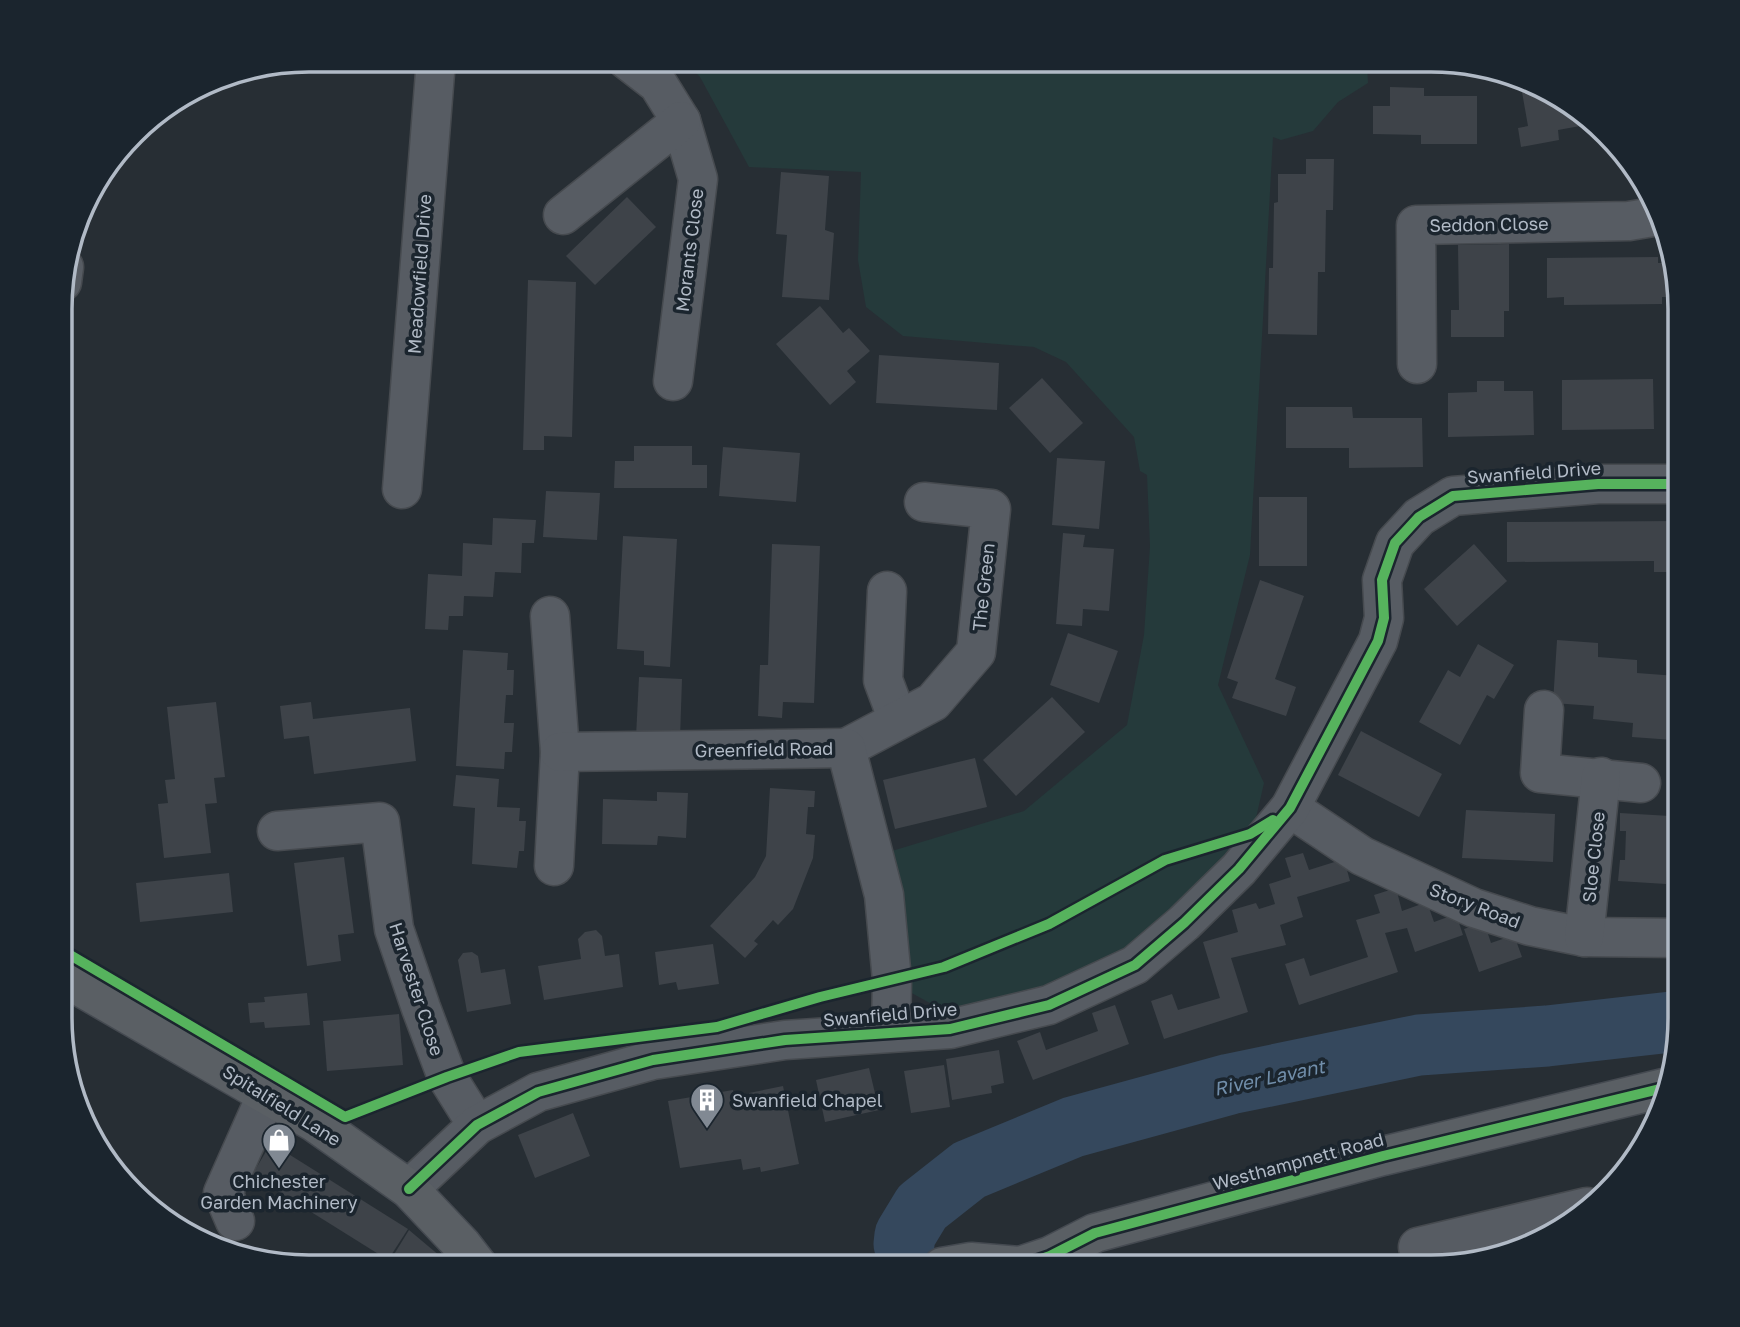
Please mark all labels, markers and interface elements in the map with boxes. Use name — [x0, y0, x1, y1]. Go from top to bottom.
street label: Morants Close — [671, 187, 707, 313]
street label: Meadowfield Drive — [402, 193, 436, 355]
street label: Seddon Close — [1429, 212, 1549, 236]
street label: Swanfield Drive — [1466, 456, 1602, 488]
street label: The Green — [967, 542, 999, 632]
street label: Greenfield Road — [695, 737, 833, 761]
street label: Sloe Close — [1577, 810, 1609, 904]
street label: Story Road — [1427, 878, 1523, 932]
street label: Harvester Close — [385, 920, 449, 1058]
street label: Swanfield Drive — [822, 997, 958, 1031]
water label: River Lavant — [1211, 1054, 1329, 1100]
street label: Spitalfield Lane — [219, 1060, 345, 1150]
building icon: Swanfield Chapel — [688, 1081, 726, 1130]
place label: Swanfield Chapel — [732, 1089, 883, 1111]
shop icon: Chichester Garden Machinery — [260, 1121, 298, 1170]
street label: Westhampnett Road — [1210, 1128, 1386, 1194]
place label: Chichester Garden Machinery — [200, 1170, 358, 1213]

